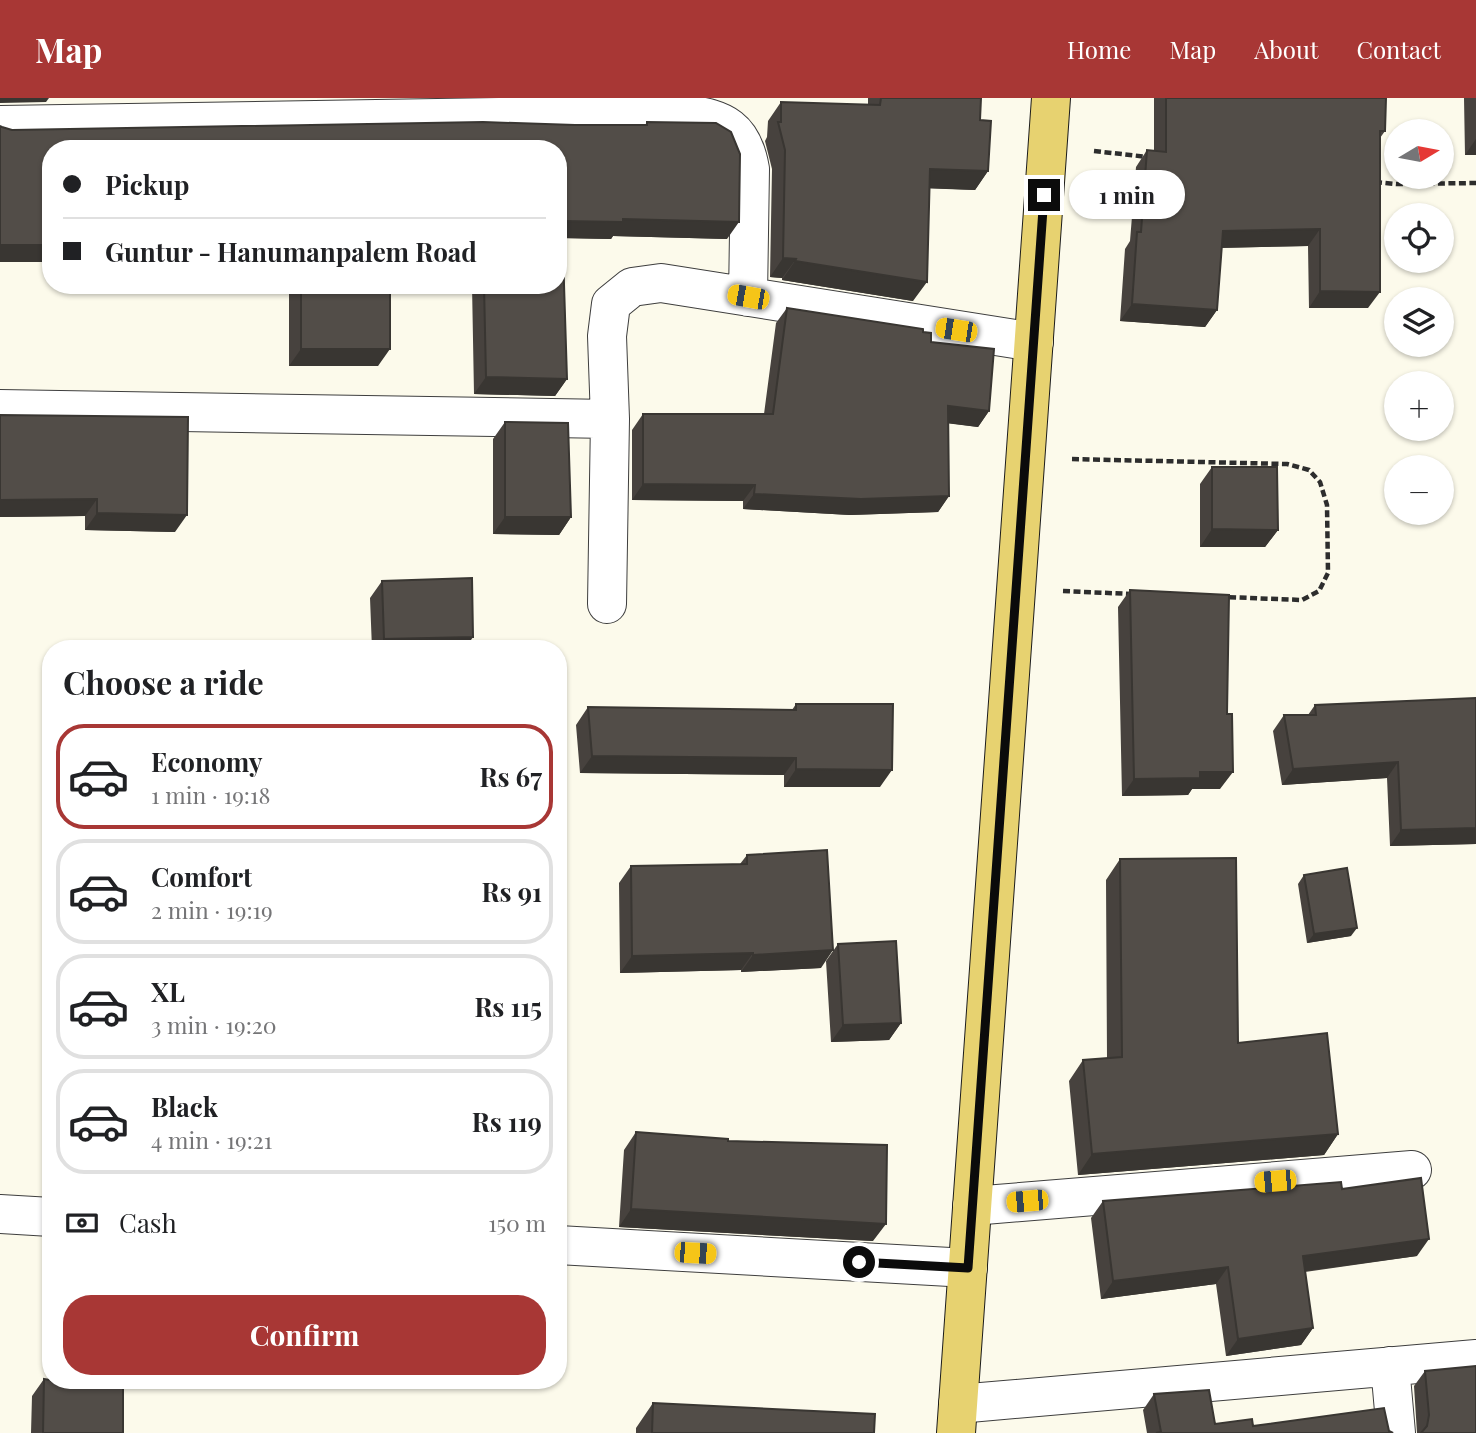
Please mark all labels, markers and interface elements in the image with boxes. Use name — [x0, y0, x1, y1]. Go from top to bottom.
text: Map — [35, 27, 102, 71]
text: Home — [1067, 33, 1131, 65]
text: Map — [1169, 33, 1216, 65]
text: About — [1254, 33, 1318, 65]
text: Contact — [1356, 33, 1441, 65]
north arrow — [1384, 119, 1454, 189]
map controls — [1384, 119, 1454, 525]
text: Pickup — [105, 167, 189, 202]
callout: 1 min — [1068, 170, 1184, 220]
route end — [1028, 179, 1060, 211]
text: 1 min — [1099, 179, 1155, 210]
button: locate — [1384, 203, 1454, 273]
text: Guntur - Hanumanpalem Road — [105, 234, 477, 269]
car — [726, 283, 771, 311]
button: layers — [1384, 287, 1454, 357]
car — [934, 316, 979, 344]
button: + — [1384, 371, 1454, 441]
button: − — [1384, 455, 1454, 525]
text: Choose a ride — [63, 660, 264, 703]
text: Economy — [151, 744, 262, 779]
icon: car — [67, 745, 130, 808]
text: Rs 67 — [480, 759, 542, 794]
text: 1 min · 19:18 — [151, 779, 270, 810]
text: Comfort — [151, 859, 252, 894]
icon: car — [67, 860, 130, 923]
text: Rs 91 — [482, 874, 542, 909]
text: 2 min · 19:19 — [151, 894, 273, 925]
text: XL — [151, 974, 185, 1009]
icon: car — [67, 975, 130, 1038]
text: Rs 115 — [474, 989, 542, 1024]
text: 3 min · 19:20 — [151, 1009, 277, 1040]
text: Black — [151, 1089, 218, 1124]
icon: car — [67, 1090, 130, 1153]
text: Rs 119 — [472, 1104, 542, 1139]
text: 4 min · 19:21 — [151, 1124, 272, 1155]
car — [1254, 1169, 1297, 1193]
car — [1006, 1189, 1049, 1213]
icon: cash — [63, 1204, 101, 1242]
text: Cash — [119, 1205, 177, 1240]
text: 150 m — [488, 1207, 546, 1238]
car — [674, 1241, 717, 1265]
route start — [843, 1246, 875, 1278]
button: Confirm — [63, 1295, 546, 1375]

